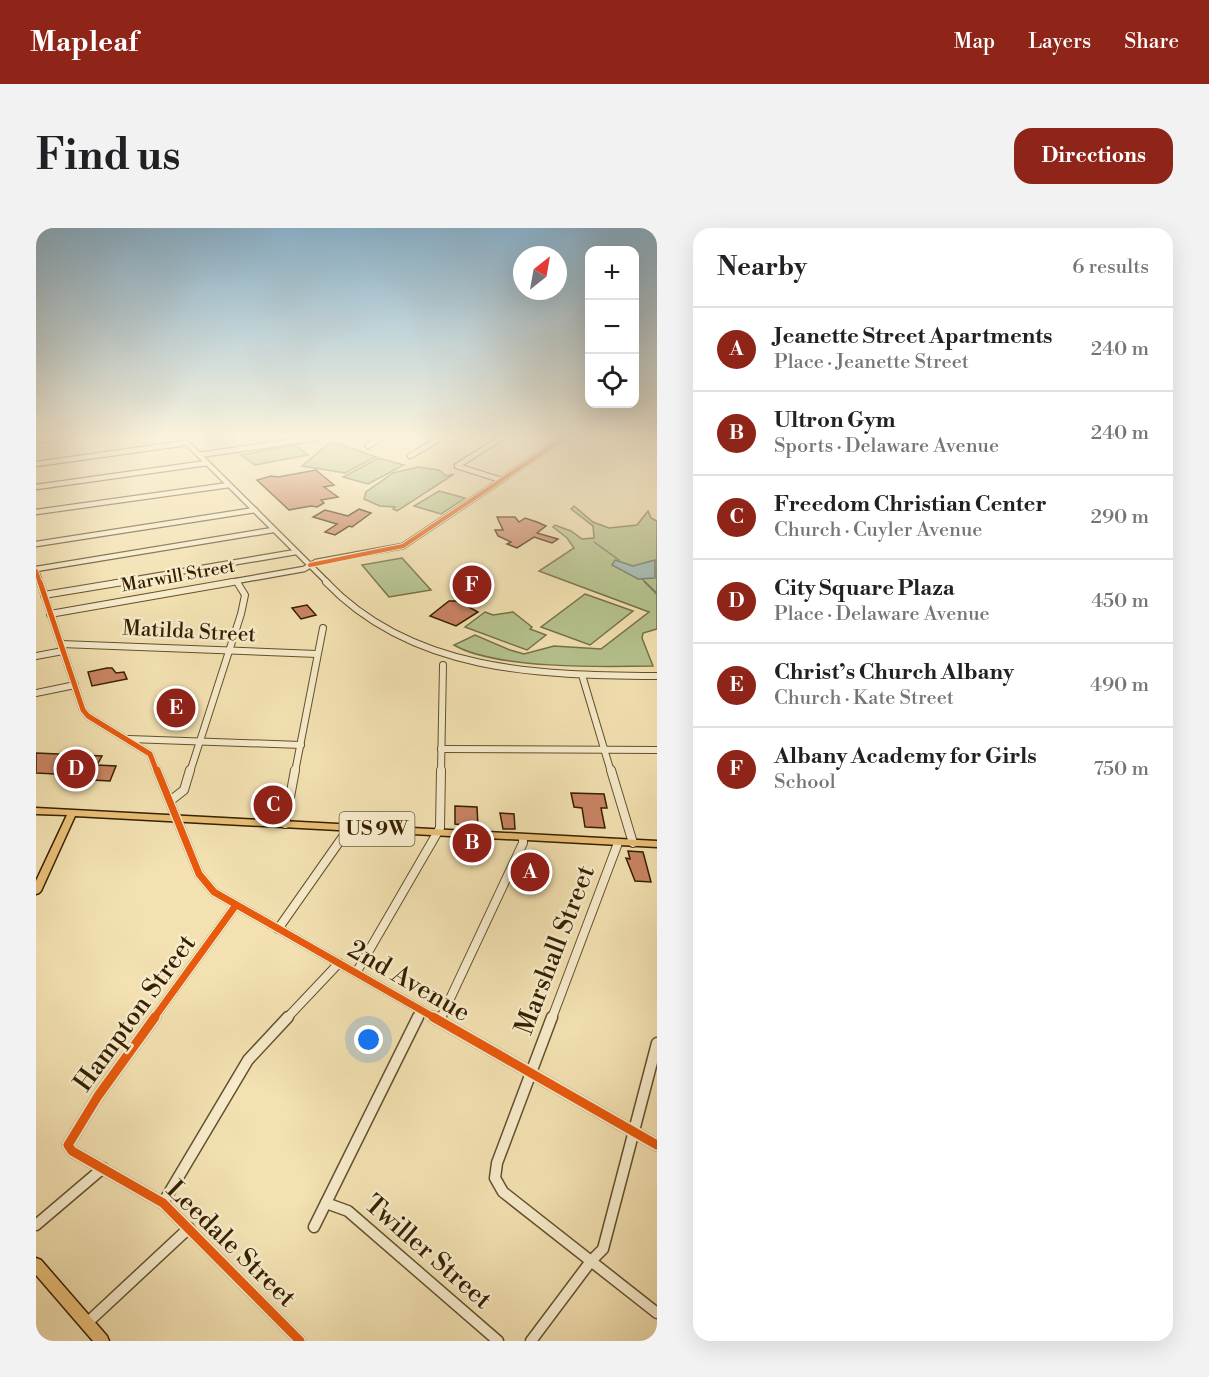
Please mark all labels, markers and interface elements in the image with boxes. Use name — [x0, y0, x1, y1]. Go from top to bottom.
text: Mapleaf — [30, 25, 138, 60]
text: Map — [954, 29, 995, 55]
text: Layers — [1028, 29, 1091, 55]
text: Share — [1124, 29, 1179, 55]
button: Directions — [1014, 128, 1173, 184]
text: Find us — [36, 130, 180, 183]
north arrow — [513, 246, 567, 300]
map controls — [585, 246, 639, 408]
button: + — [585, 246, 639, 300]
text: Nearby — [717, 251, 807, 283]
text: 6 results — [1072, 255, 1149, 280]
button: − — [585, 300, 639, 354]
text: Jeanette Street Apartments — [774, 323, 1053, 350]
text: A — [729, 337, 744, 362]
text: 240 m — [1091, 337, 1149, 362]
text: Place · Jeanette Street — [774, 350, 969, 375]
button: locate — [585, 354, 639, 408]
text: Ultron Gym — [774, 407, 895, 434]
text: B — [729, 421, 744, 446]
text: 240 m — [1091, 421, 1149, 446]
text: Sports · Delaware Avenue — [774, 434, 999, 459]
text: Freedom Christian Center — [774, 491, 1047, 518]
text: C — [729, 505, 744, 530]
text: 290 m — [1091, 505, 1149, 530]
text: Church · Cuyler Avenue — [774, 518, 982, 543]
street label: Marwill Street — [119, 555, 237, 597]
pin: F — [452, 562, 492, 608]
text: City Square Plaza — [774, 575, 955, 602]
text: D — [729, 589, 744, 614]
text: 450 m — [1091, 589, 1149, 614]
text: Place · Delaware Avenue — [774, 602, 990, 627]
street label: Matilda Street — [122, 616, 257, 649]
text: Christ’s Church Albany — [774, 659, 1014, 686]
text: E — [730, 673, 743, 698]
text: 490 m — [1090, 673, 1149, 698]
pin: E — [156, 686, 196, 730]
text: Church · Kate Street — [774, 686, 954, 711]
text: Albany Academy for Girls — [774, 743, 1037, 770]
pin: D — [56, 746, 96, 792]
text: F — [729, 757, 744, 782]
text: 750 m — [1093, 757, 1149, 782]
text: School — [774, 770, 836, 795]
pin: C — [254, 782, 292, 828]
road number: US 9W — [340, 812, 414, 846]
pin: B — [452, 820, 492, 866]
pin: A — [510, 850, 550, 894]
street label: Marshall Street — [508, 861, 602, 1039]
street label: Hampton Street — [67, 928, 203, 1098]
street label: 2nd Avenue — [342, 933, 476, 1029]
your location — [354, 1025, 383, 1054]
street label: Leedale Street — [159, 1174, 303, 1314]
street label: Twiller Street — [358, 1188, 498, 1316]

